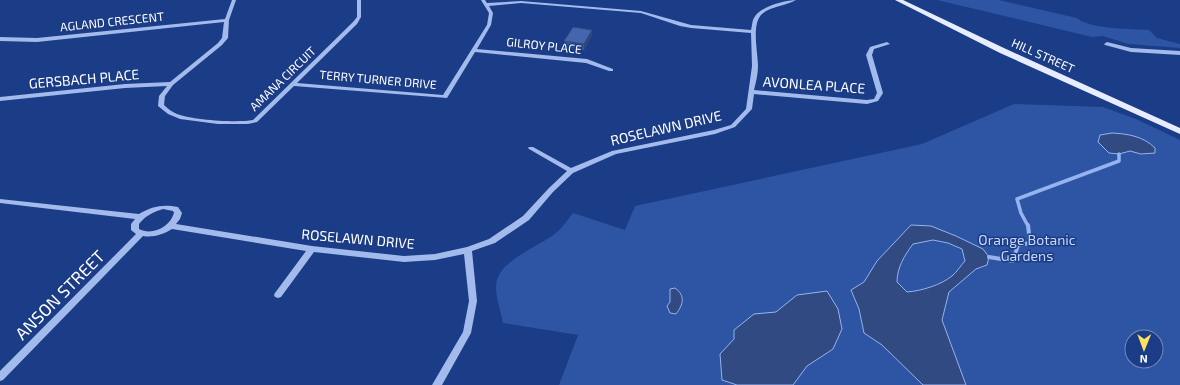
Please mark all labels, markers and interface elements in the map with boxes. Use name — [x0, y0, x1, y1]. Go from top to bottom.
street label: AGLAND CRESCENT — [59, 9, 165, 33]
street label: GILROY PLACE — [506, 34, 583, 56]
street label: HILL STREET — [1010, 35, 1077, 75]
street label: AMANA CIRCUIT — [246, 43, 318, 113]
street label: GERSBACH PLACE — [28, 65, 140, 92]
street label: TERRY TURNER DRIVE — [319, 67, 438, 91]
street label: AVONLEA PLACE — [762, 72, 866, 97]
street label: ROSELAWN DRIVE — [609, 106, 723, 149]
street label: ROSELAWN DRIVE — [301, 225, 415, 252]
park label: Orange Botanic Gardens — [978, 231, 1076, 264]
street label: ANSON STREET — [10, 245, 108, 343]
north arrow — [1124, 329, 1164, 369]
text: N — [1140, 353, 1148, 366]

